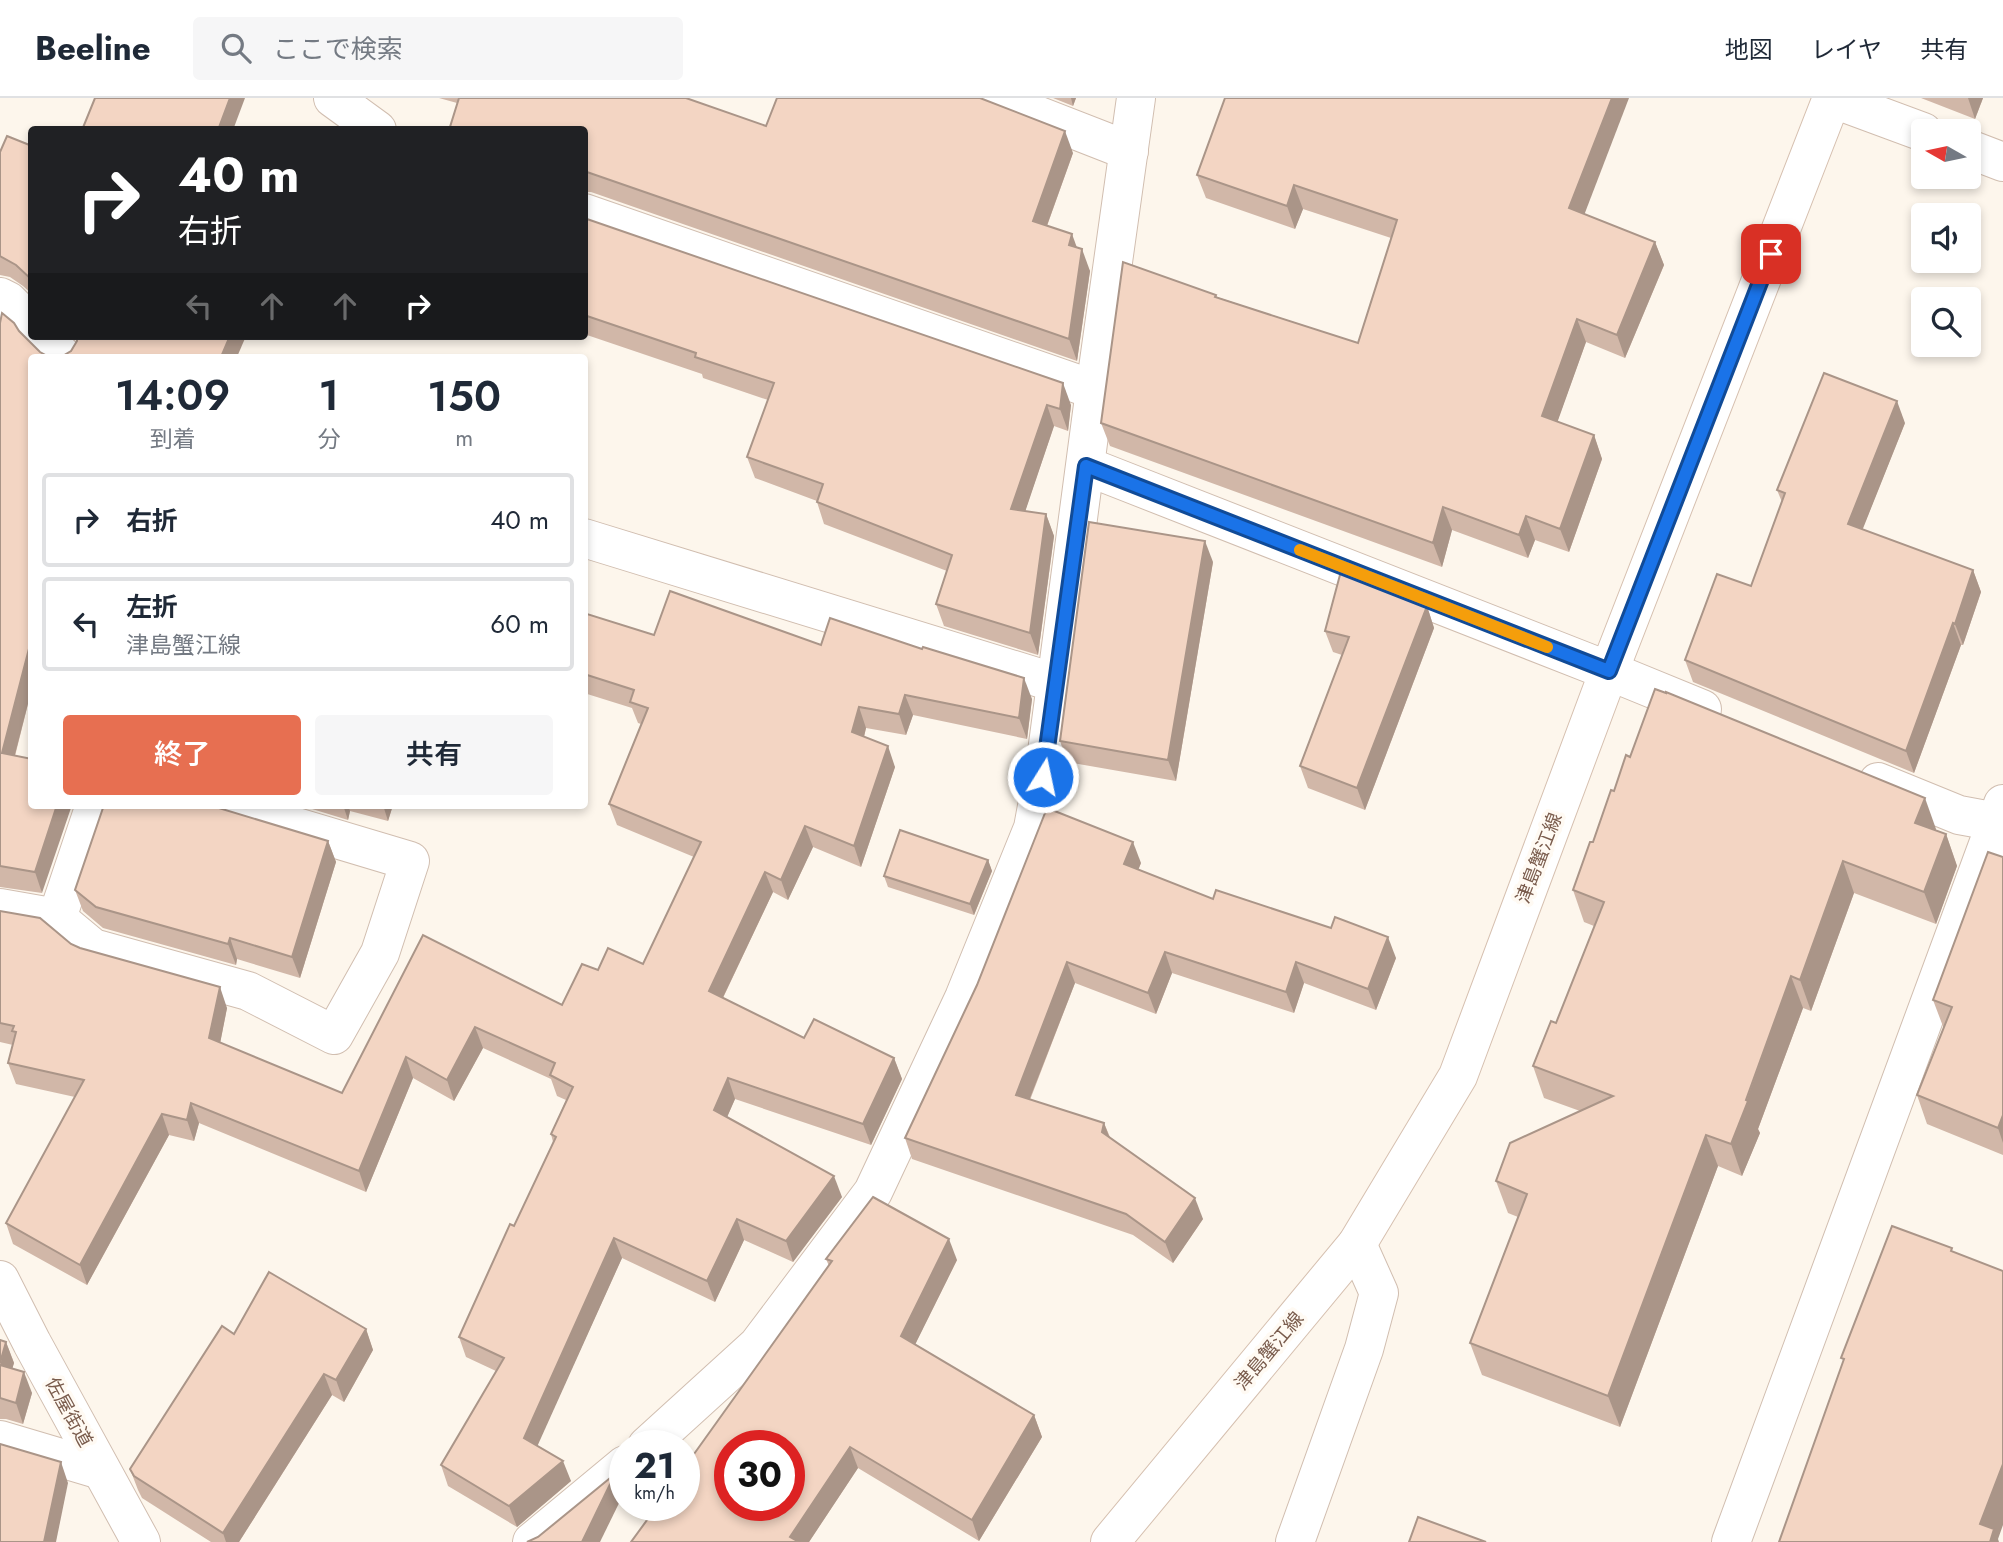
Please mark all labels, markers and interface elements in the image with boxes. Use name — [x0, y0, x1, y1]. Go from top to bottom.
search box — [193, 17, 683, 80]
text: Beeline — [35, 25, 151, 72]
icon: search — [217, 29, 255, 67]
text: ここで検索 — [273, 30, 403, 68]
text: 地図 — [1725, 32, 1773, 67]
text: レイヤ — [1811, 32, 1882, 67]
text: 共有 — [1920, 32, 1968, 67]
north arrow — [1911, 119, 1981, 189]
map controls — [1911, 119, 1981, 357]
text: 40 m — [178, 140, 300, 210]
icon: right — [63, 154, 154, 245]
button: sound — [1911, 203, 1981, 273]
text: 右折 — [178, 208, 242, 254]
pin — [1741, 224, 1801, 284]
icon: arrive — [1752, 235, 1790, 273]
icon: left — [180, 287, 218, 325]
icon: ahead — [253, 287, 291, 325]
icon: ahead — [326, 287, 364, 325]
icon: right — [399, 287, 437, 325]
button: search — [1911, 287, 1981, 357]
text: 14:09 — [115, 365, 230, 426]
text: 1 — [319, 365, 339, 426]
text: 150 — [427, 366, 501, 427]
text: m — [455, 421, 473, 455]
text: 到着 — [150, 422, 196, 456]
text: 分 — [317, 422, 340, 456]
icon: right — [67, 501, 105, 539]
text: 40 m — [490, 501, 549, 539]
text: 右折 — [126, 502, 178, 540]
text: 左折 — [126, 588, 178, 626]
icon: left — [67, 605, 105, 643]
text: 60 m — [490, 605, 549, 643]
text: 津島蟹江線 — [126, 628, 241, 662]
button: 終了 — [63, 715, 301, 795]
button: 共有 — [315, 715, 553, 795]
position arrow — [1006, 740, 1080, 814]
street label: 津島蟹江線 — [1509, 809, 1569, 907]
street label: 津島蟹江線 — [1228, 1306, 1310, 1396]
street label: 佐屋街道 — [39, 1372, 99, 1452]
speed limit sign: 30 — [714, 1430, 805, 1521]
text: 21 — [634, 1441, 675, 1491]
text: km/h — [634, 1480, 675, 1506]

